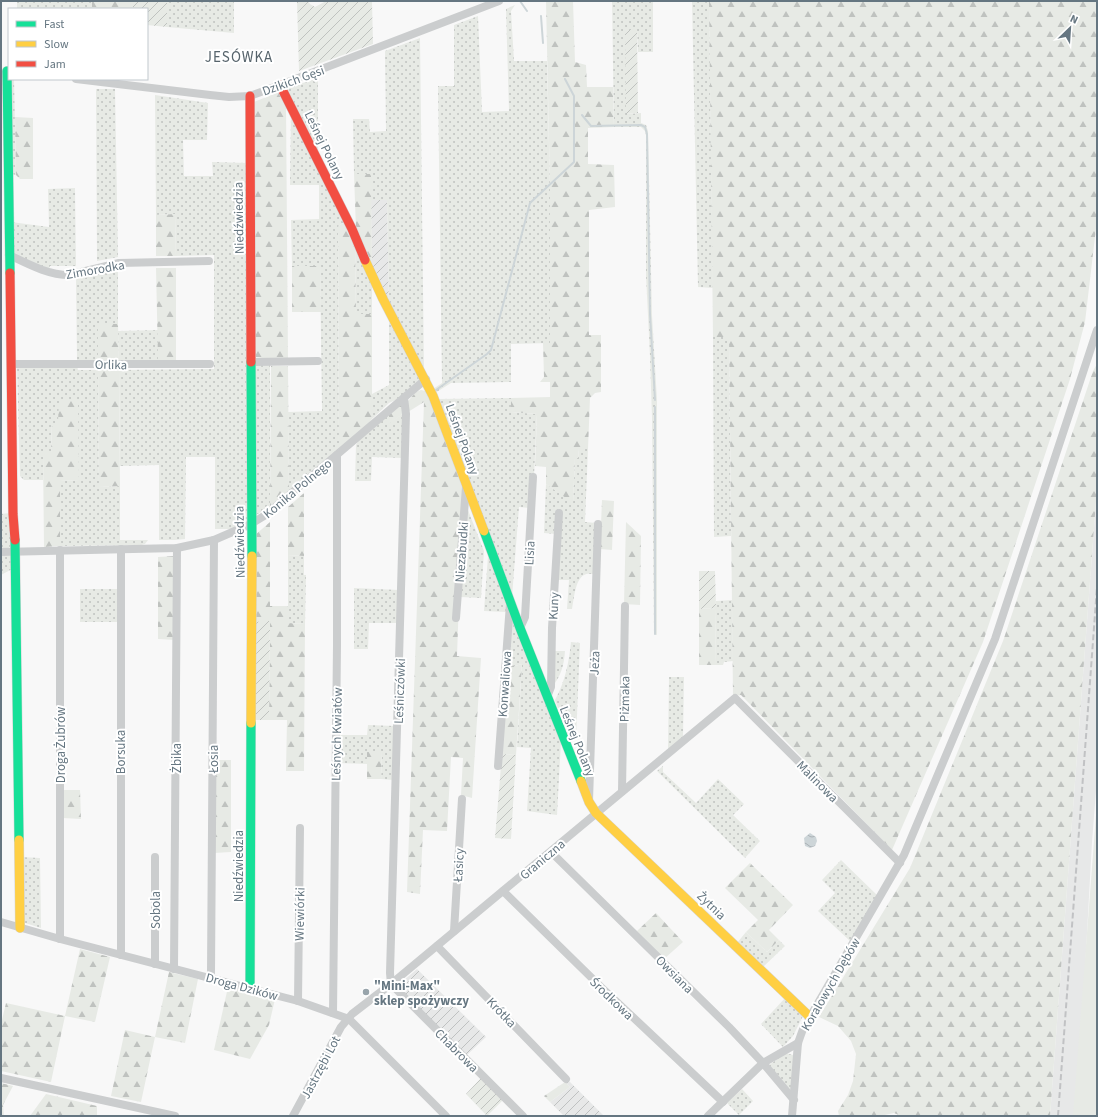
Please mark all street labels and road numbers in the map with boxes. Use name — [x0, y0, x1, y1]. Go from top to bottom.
street label: Dzikich Gęsi — [260, 61, 327, 101]
street label: Leśnej Polany — [300, 108, 349, 183]
street label: Niedźwiedzia — [229, 182, 249, 254]
street label: Zimorodka — [64, 256, 126, 284]
street label: Orlika — [95, 356, 127, 374]
street label: Leśnej Polany — [441, 401, 483, 477]
street label: Konika Polnego — [259, 455, 336, 523]
street label: Niedźwiedzia — [230, 506, 250, 578]
street label: Niezabudki — [451, 521, 473, 583]
street label: Lisia — [520, 540, 540, 566]
street label: Kuny — [544, 592, 564, 620]
street label: Konwaliowa — [494, 650, 516, 718]
street label: Jeża — [586, 650, 604, 676]
street label: Leśniczówki — [390, 658, 410, 724]
street label: Piżmaka — [616, 676, 634, 722]
street label: Leśnych Kwiatów — [327, 686, 347, 781]
street label: Leśnej Polany — [555, 703, 599, 779]
street label: Droga Żubrów — [52, 706, 70, 783]
street label: Borsuka — [112, 730, 130, 774]
street label: Żbika — [168, 743, 186, 773]
street label: Łosia — [205, 745, 223, 774]
street label: Malinowa — [792, 757, 842, 807]
street label: Niedźwiedzia — [230, 830, 248, 902]
street label: Graniczna — [516, 835, 569, 884]
street label: Łasicy — [449, 848, 469, 883]
street label: Wiewiórki — [291, 887, 309, 941]
street label: Żytnia — [693, 887, 730, 924]
street label: Sobola — [147, 891, 165, 929]
street label: Koralowych Dębów — [797, 934, 865, 1034]
street label: Owsiana — [651, 952, 697, 998]
street label: Droga Dzików — [204, 969, 280, 1005]
street label: Środkowa — [585, 973, 637, 1024]
street label: Krótka — [482, 994, 520, 1032]
street label: Chabrowa — [430, 1025, 482, 1077]
street label: Jastrzębi Lot — [297, 1032, 345, 1102]

